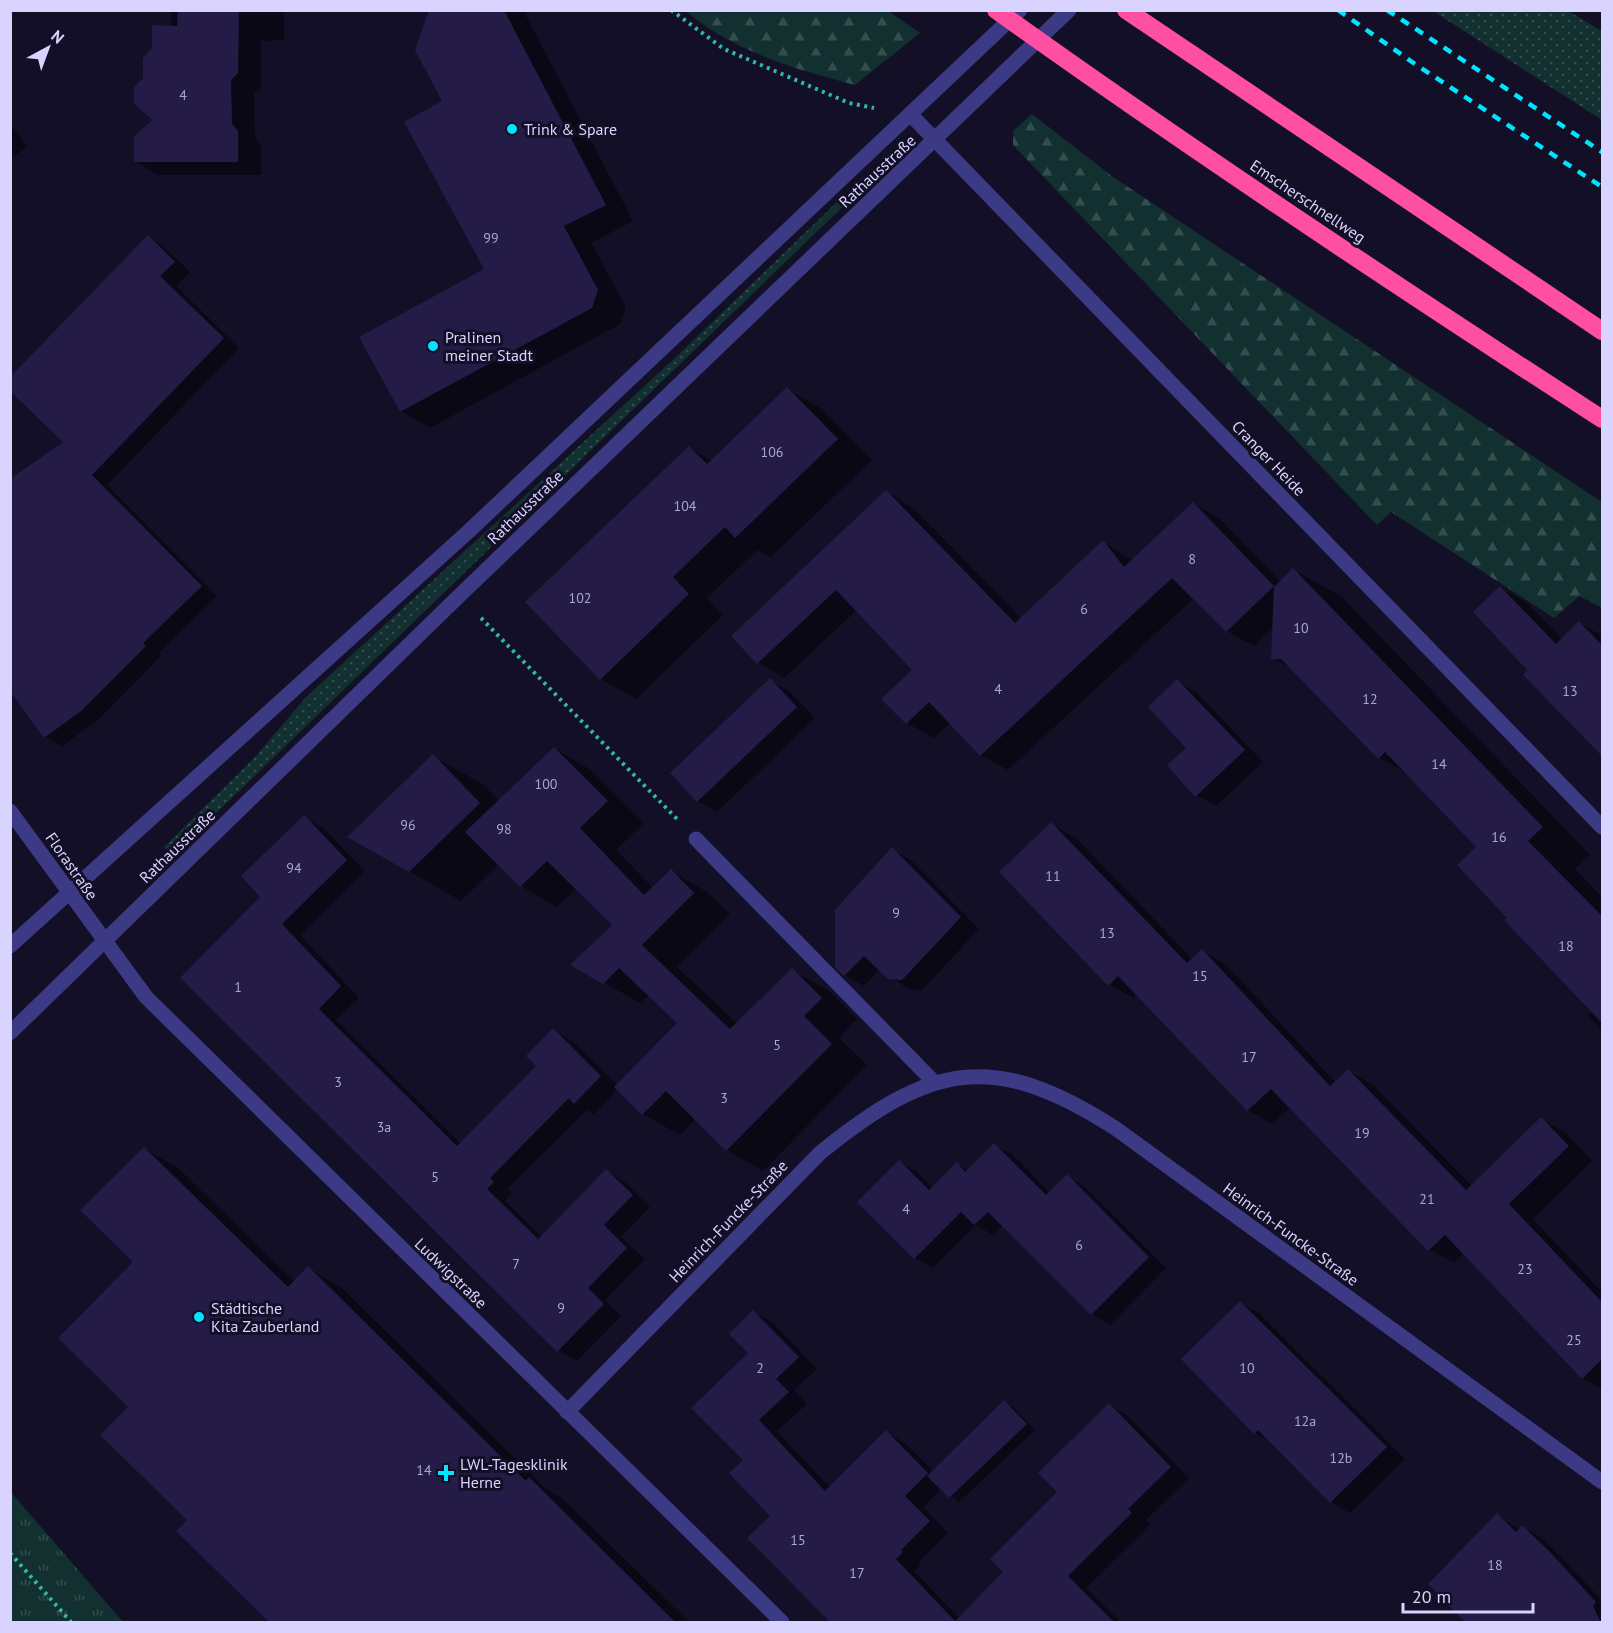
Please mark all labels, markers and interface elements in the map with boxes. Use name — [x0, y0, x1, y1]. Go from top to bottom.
north arrow — [18, 18, 78, 78]
text: N — [47, 26, 68, 48]
house number: 4 — [179, 86, 187, 104]
place label: Trink & Spare — [524, 119, 617, 139]
marker: Trink & Spare — [505, 122, 519, 136]
street label: Rathausstraße — [834, 130, 920, 212]
street label: Emscherschnellweg — [1246, 155, 1370, 247]
house number: 99 — [483, 229, 499, 247]
place label: Pralinen meiner Stadt — [445, 327, 533, 365]
marker: Pralinen meiner Stadt — [426, 339, 440, 353]
street label: Cranger Heide — [1228, 416, 1310, 500]
house number: 106 — [761, 443, 783, 461]
street label: Rathausstraße — [483, 466, 567, 548]
house number: 104 — [674, 497, 697, 515]
house number: 8 — [1188, 550, 1196, 568]
house number: 102 — [569, 589, 591, 607]
house number: 6 — [1080, 600, 1088, 618]
house number: 10 — [1293, 619, 1309, 637]
house number: 4 — [994, 680, 1002, 698]
house number: 13 — [1562, 682, 1578, 700]
house number: 12 — [1362, 690, 1378, 708]
house number: 14 — [1431, 755, 1447, 773]
house number: 100 — [535, 775, 558, 793]
street label: Rathausstraße — [135, 805, 219, 887]
house number: 96 — [400, 816, 416, 834]
house number: 98 — [496, 820, 512, 838]
street label: Florastraße — [41, 828, 103, 904]
house number: 16 — [1491, 828, 1507, 846]
house number: 94 — [286, 859, 302, 877]
house number: 11 — [1045, 867, 1061, 885]
house number: 9 — [892, 904, 900, 922]
house number: 13 — [1099, 924, 1115, 942]
house number: 18 — [1558, 937, 1574, 955]
house number: 15 — [1192, 967, 1208, 985]
house number: 1 — [234, 978, 242, 996]
house number: 5 — [773, 1036, 781, 1054]
house number: 17 — [1241, 1048, 1257, 1066]
house number: 3 — [334, 1073, 342, 1091]
house number: 3 — [720, 1089, 728, 1107]
house number: 3a — [377, 1118, 391, 1136]
house number: 19 — [1354, 1124, 1370, 1142]
street label: Heinrich-Funcke-Straße — [664, 1156, 792, 1286]
house number: 5 — [431, 1168, 439, 1186]
street label: Heinrich-Funcke-Straße — [1219, 1178, 1363, 1290]
house number: 21 — [1419, 1190, 1435, 1208]
house number: 4 — [902, 1200, 910, 1218]
street label: Ludwigstraße — [411, 1234, 491, 1312]
house number: 6 — [1075, 1236, 1083, 1254]
house number: 7 — [512, 1255, 520, 1273]
house number: 23 — [1517, 1260, 1533, 1278]
place label: Städtische Kita Zauberland — [211, 1298, 319, 1336]
house number: 9 — [557, 1299, 565, 1317]
marker: Städtische Kita Zauberland — [192, 1310, 206, 1324]
house number: 25 — [1566, 1331, 1582, 1349]
house number: 2 — [756, 1359, 764, 1377]
house number: 10 — [1239, 1359, 1255, 1377]
house number: 12a — [1294, 1412, 1316, 1430]
house number: 12b — [1330, 1449, 1352, 1467]
place label: LWL-Tagesklinik Herne — [460, 1454, 568, 1492]
house number: 14 — [416, 1461, 432, 1479]
marker: LWL-Tagesklinik Herne — [437, 1464, 455, 1482]
house number: 15 — [790, 1531, 806, 1549]
house number: 18 — [1487, 1556, 1503, 1574]
house number: 17 — [849, 1564, 865, 1582]
scale bar — [1403, 1576, 1534, 1614]
text: 20 m — [1412, 1585, 1451, 1608]

